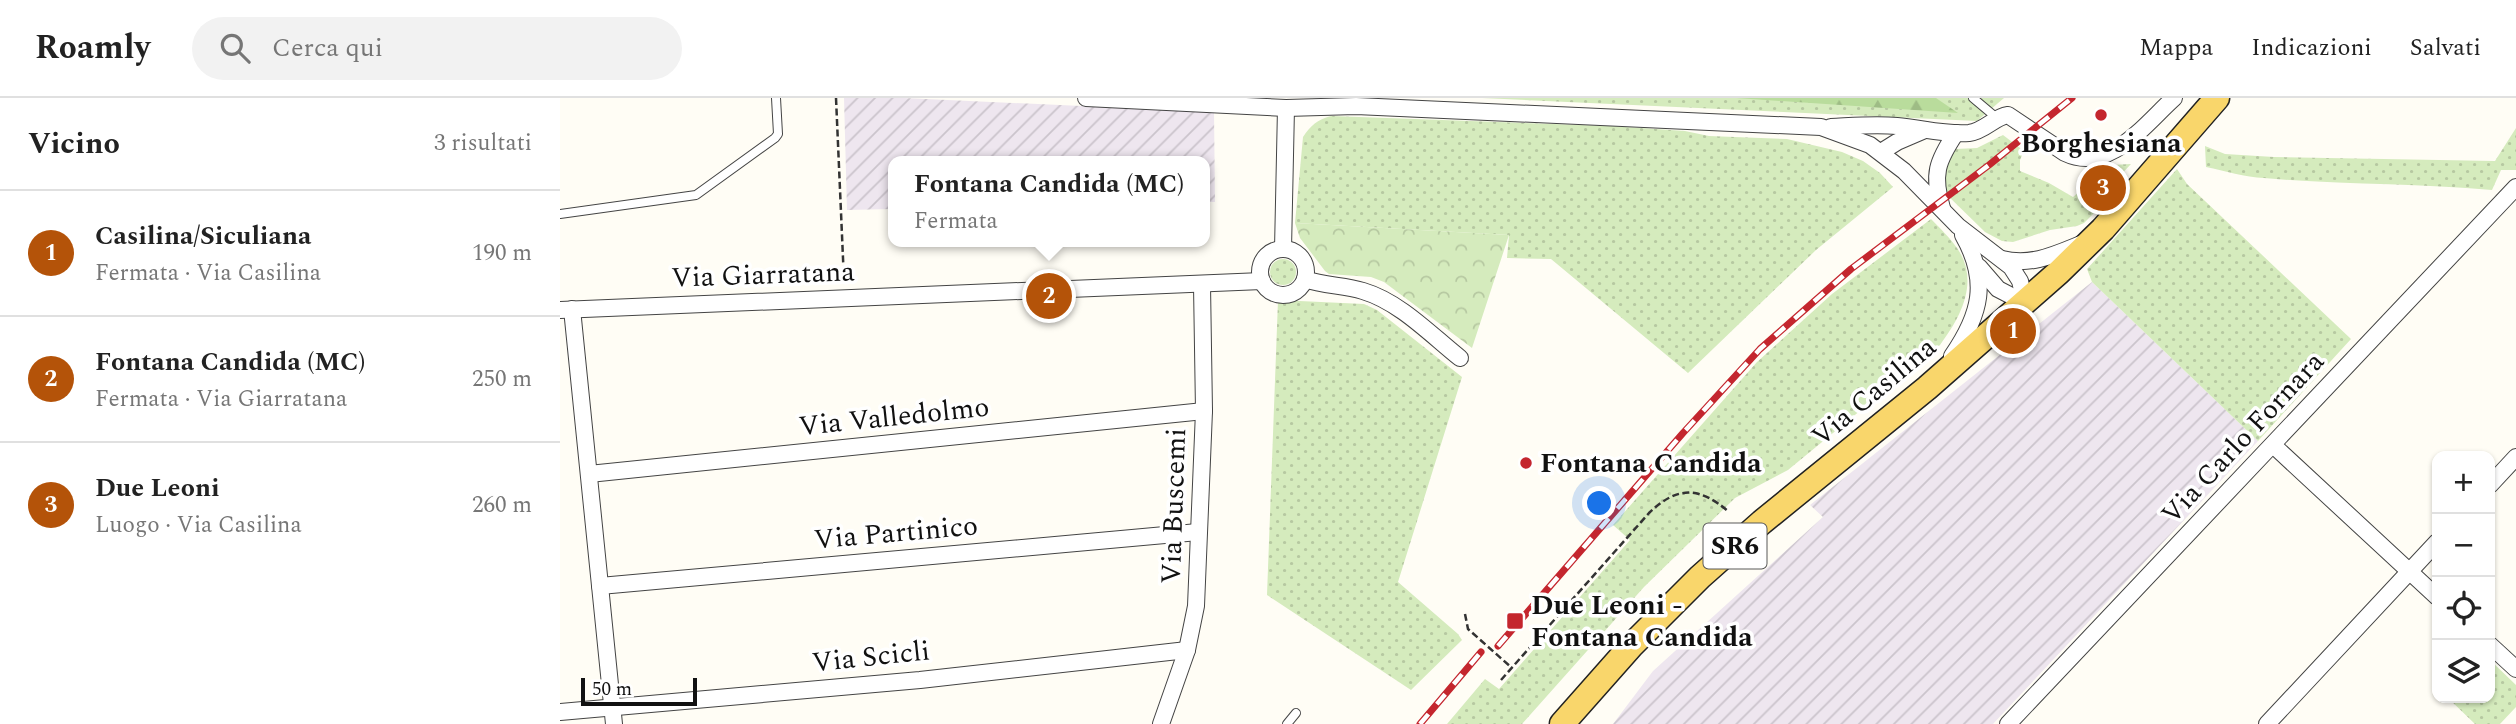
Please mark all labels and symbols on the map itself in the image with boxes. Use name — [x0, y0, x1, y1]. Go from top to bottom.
marker: Borghesiana — [2093, 107, 2109, 123]
place label: Borghesiana — [2020, 122, 2182, 165]
pin: 3 — [2080, 162, 2126, 214]
street label: Via Giarratana — [670, 250, 856, 300]
pin: 2 — [1026, 270, 1072, 322]
pin: 1 — [1990, 305, 2036, 357]
street label: Via Casilina — [1802, 327, 1946, 457]
street label: Via Carlo Fornara — [2151, 342, 2335, 534]
street label: Via Valledolmo — [797, 386, 991, 448]
street label: Via Buscemi — [1150, 427, 1198, 585]
place label: Fontana Candida — [1540, 442, 1762, 485]
marker: Fontana Candida — [1518, 455, 1534, 471]
your location — [1582, 486, 1616, 520]
street label: Via Partinico — [812, 504, 980, 562]
road number: SR6 — [1704, 524, 1766, 568]
place label: Due Leoni - Fontana Candida — [1531, 584, 1753, 659]
marker: Due Leoni - Fontana Candida — [1505, 611, 1525, 631]
street label: Via Scicli — [810, 629, 932, 685]
scale bar — [581, 675, 696, 707]

